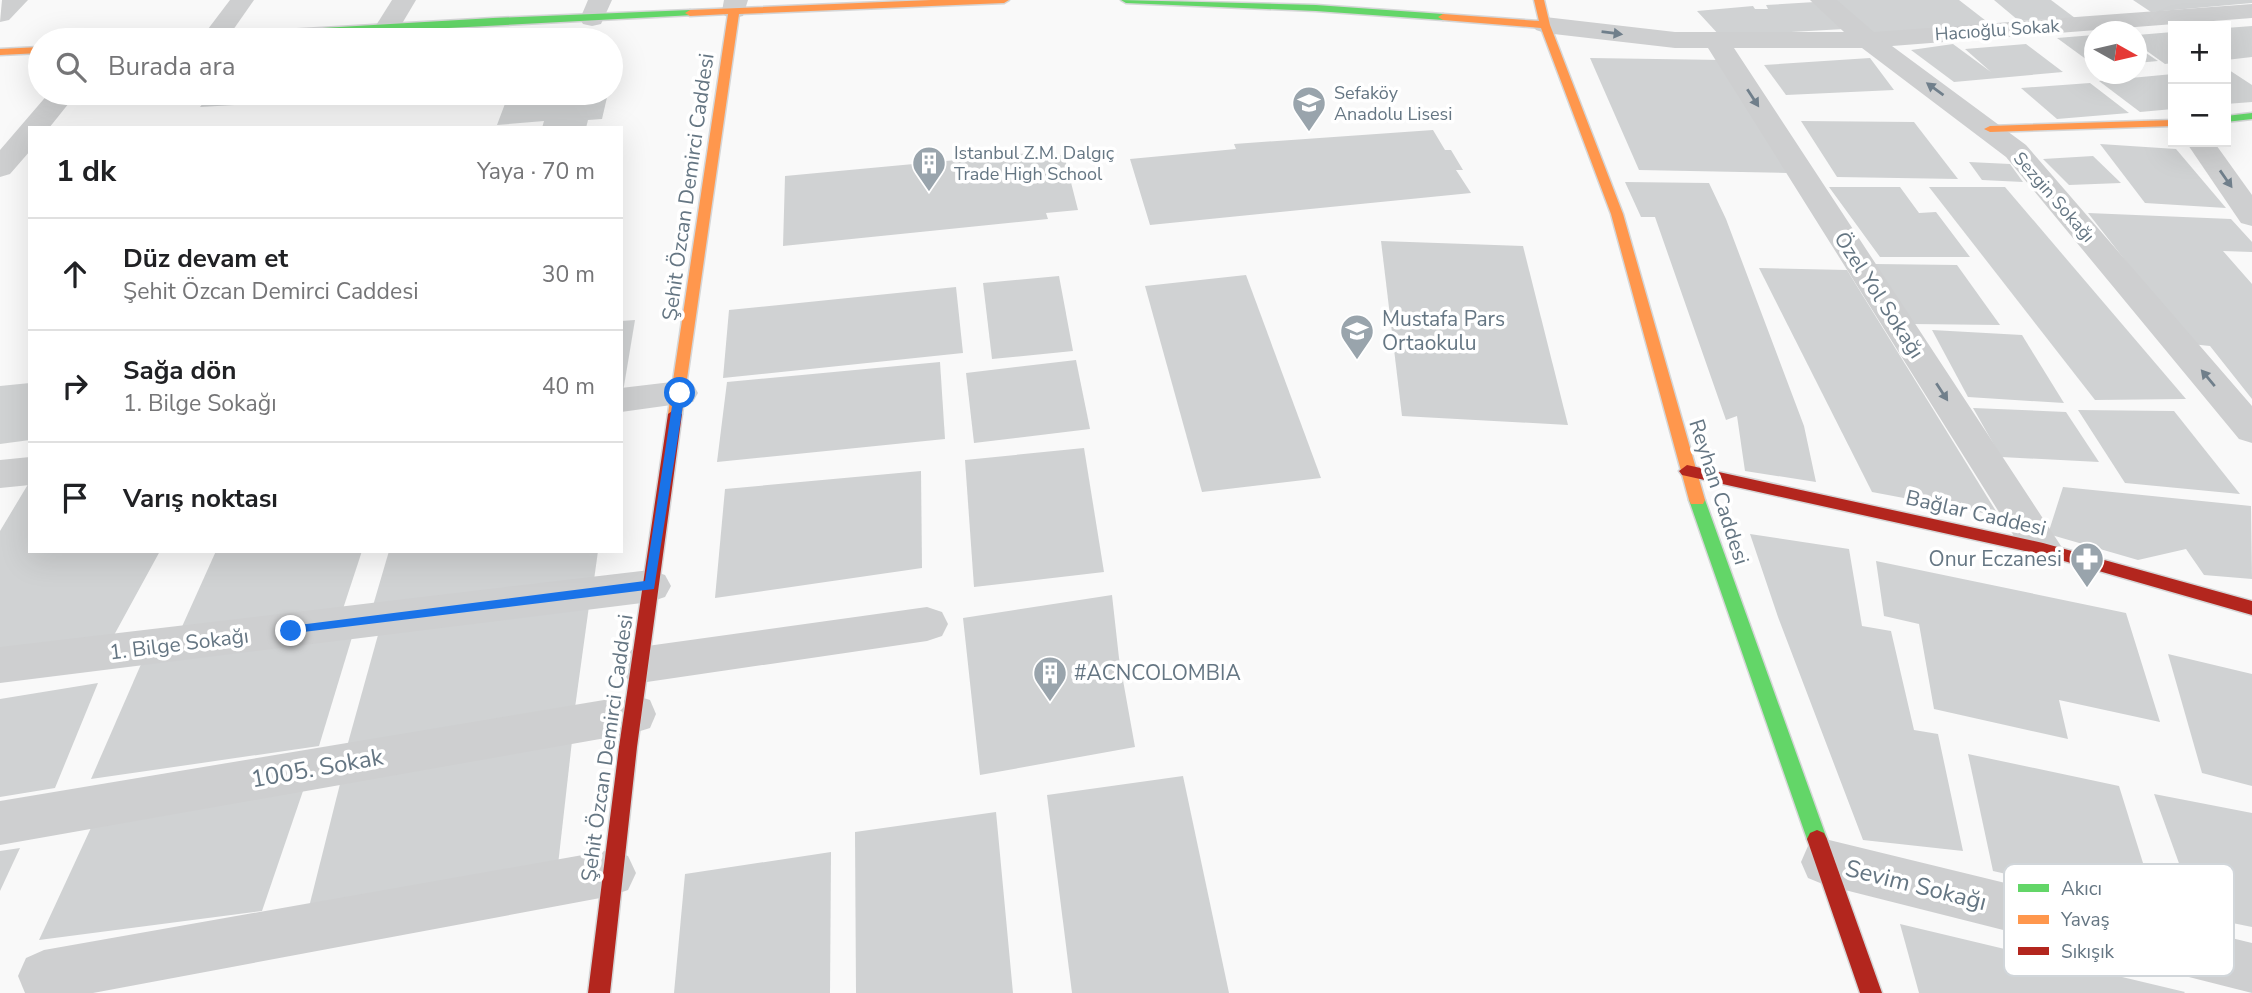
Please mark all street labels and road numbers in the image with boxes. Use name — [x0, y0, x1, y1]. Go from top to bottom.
street label: Hacıoğlu Sokak — [1934, 14, 2061, 46]
street label: Şehit Özcan Demirci Caddesi — [655, 51, 721, 323]
street label: Sezgin Sokağı — [2008, 147, 2100, 247]
street label: Özel Yol Sokağı — [1828, 226, 1930, 364]
street label: Reyhan Caddesi — [1682, 416, 1756, 568]
street label: Bağlar Caddesi — [1903, 483, 2049, 543]
street label: Şehit Özcan Demirci Caddesi — [574, 612, 640, 884]
street label: 1. Bilge Sokağı — [108, 622, 250, 666]
street label: 1005. Sokak — [248, 740, 387, 795]
street label: Sevim Sokağı — [1842, 852, 1990, 918]

